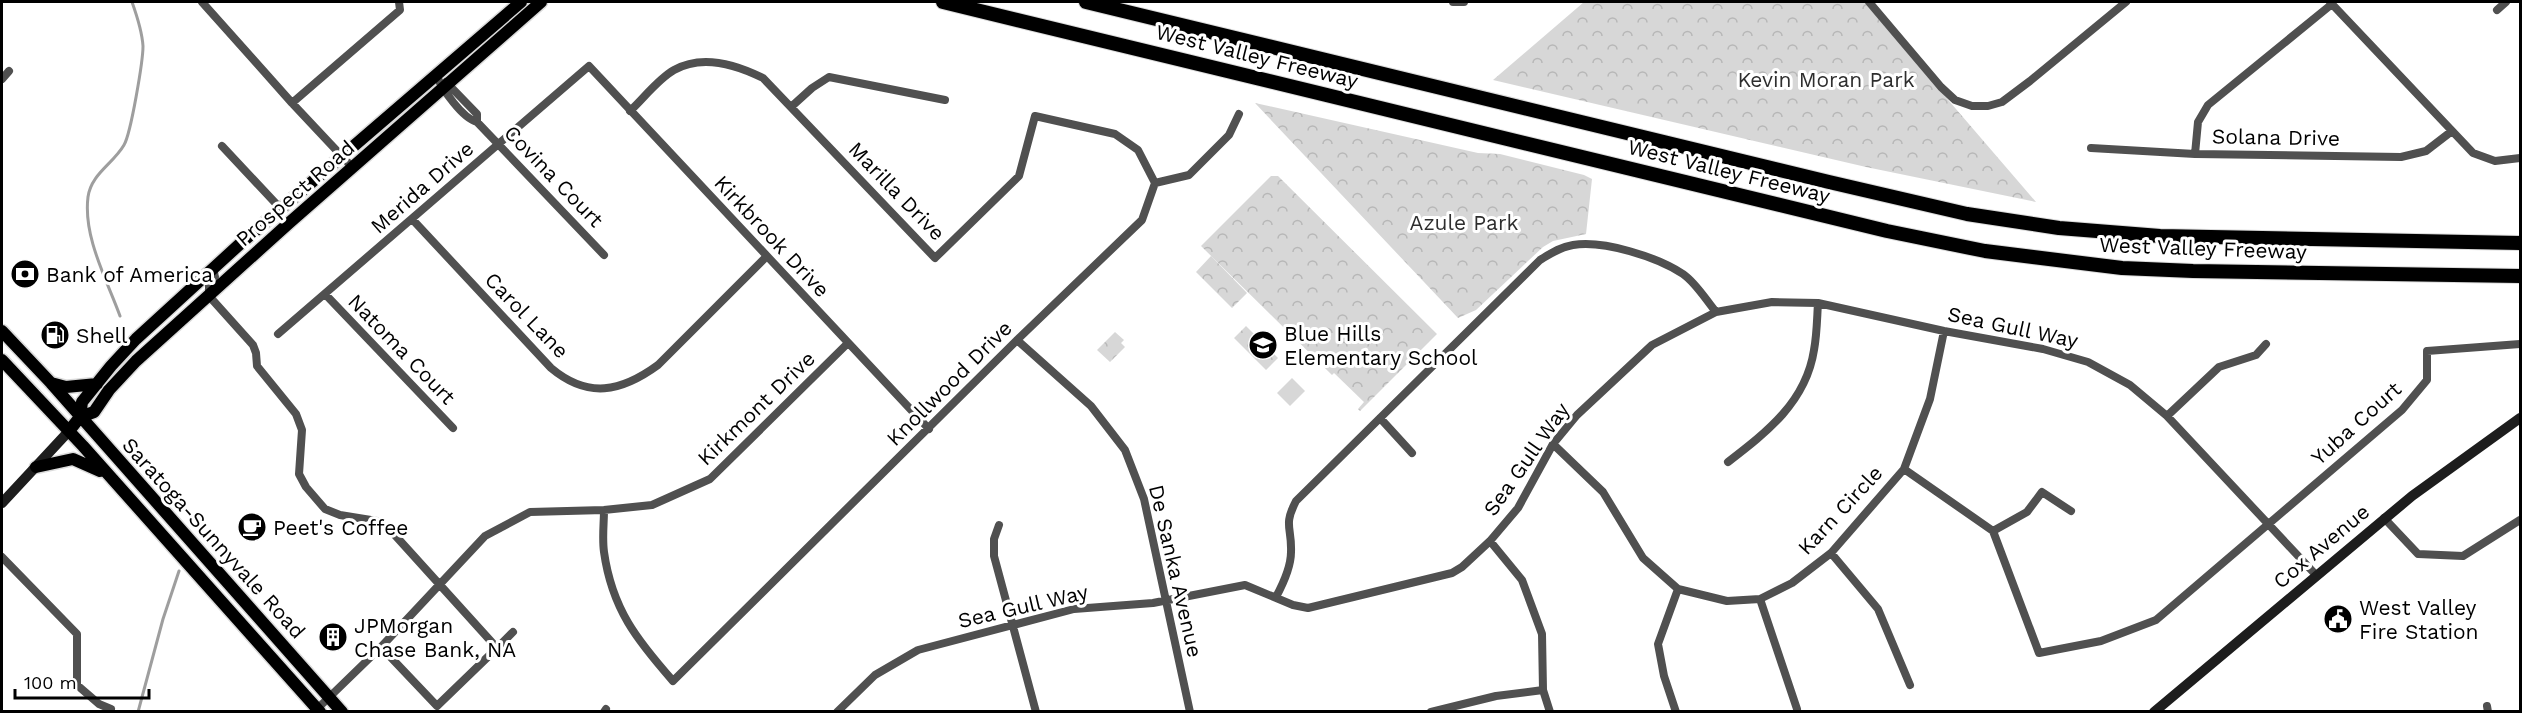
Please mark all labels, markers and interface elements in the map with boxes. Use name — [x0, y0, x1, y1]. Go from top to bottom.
street label: West Valley Freeway — [1153, 19, 1361, 93]
park label: Kevin Moran Park — [1737, 67, 1915, 92]
street label: Covina Court — [499, 120, 609, 232]
street label: Solana Drive — [2212, 123, 2340, 151]
street label: West Valley Freeway — [1625, 134, 1833, 208]
street label: Prospect Road — [231, 135, 359, 251]
street label: Merida Drive — [365, 136, 479, 238]
street label: Marilla Drive — [844, 136, 950, 246]
street label: Kirkbrook Drive — [709, 170, 835, 302]
park label: Azule Park — [1410, 210, 1519, 235]
street label: West Valley Freeway — [2099, 232, 2307, 264]
bank icon: Bank of America — [9, 258, 41, 290]
place label: Bank of America — [46, 262, 213, 287]
street label: Carol Lane — [480, 267, 574, 363]
street label: Natoma Court — [343, 289, 461, 409]
street label: Sea Gull Way — [1946, 301, 2081, 353]
street label: Knollwood Drive — [881, 315, 1017, 451]
fuel station icon: Shell — [39, 319, 71, 351]
place label: Blue Hills Elementary School — [1284, 321, 1478, 370]
place label: Shell — [76, 323, 128, 348]
school or university icon: Blue Hills Elementary School — [1247, 329, 1279, 361]
street label: Kirkmont Drive — [692, 346, 820, 470]
street label: Yuba Court — [2306, 376, 2406, 470]
street label: Sea Gull Way — [1478, 397, 1574, 520]
street label: Saratoga-Sunnyvale Road — [117, 432, 311, 644]
street label: Karn Circle — [1792, 460, 1888, 560]
street label: De Sanka Avenue — [1144, 482, 1208, 660]
street label: Cox Avenue — [2268, 499, 2374, 593]
cafe icon: Peet's Coffee — [236, 511, 268, 543]
place label: Peet's Coffee — [273, 515, 408, 540]
street label: Sea Gull Way — [956, 579, 1091, 633]
place label: West Valley Fire Station — [2359, 595, 2479, 644]
public building icon: West Valley Fire Station — [2322, 603, 2354, 635]
place label: JPMorgan Chase Bank, NA — [354, 613, 516, 662]
building icon: JPMorgan Chase Bank, NA — [317, 621, 349, 653]
scale bar — [15, 662, 148, 700]
text: 100 m — [24, 672, 77, 693]

